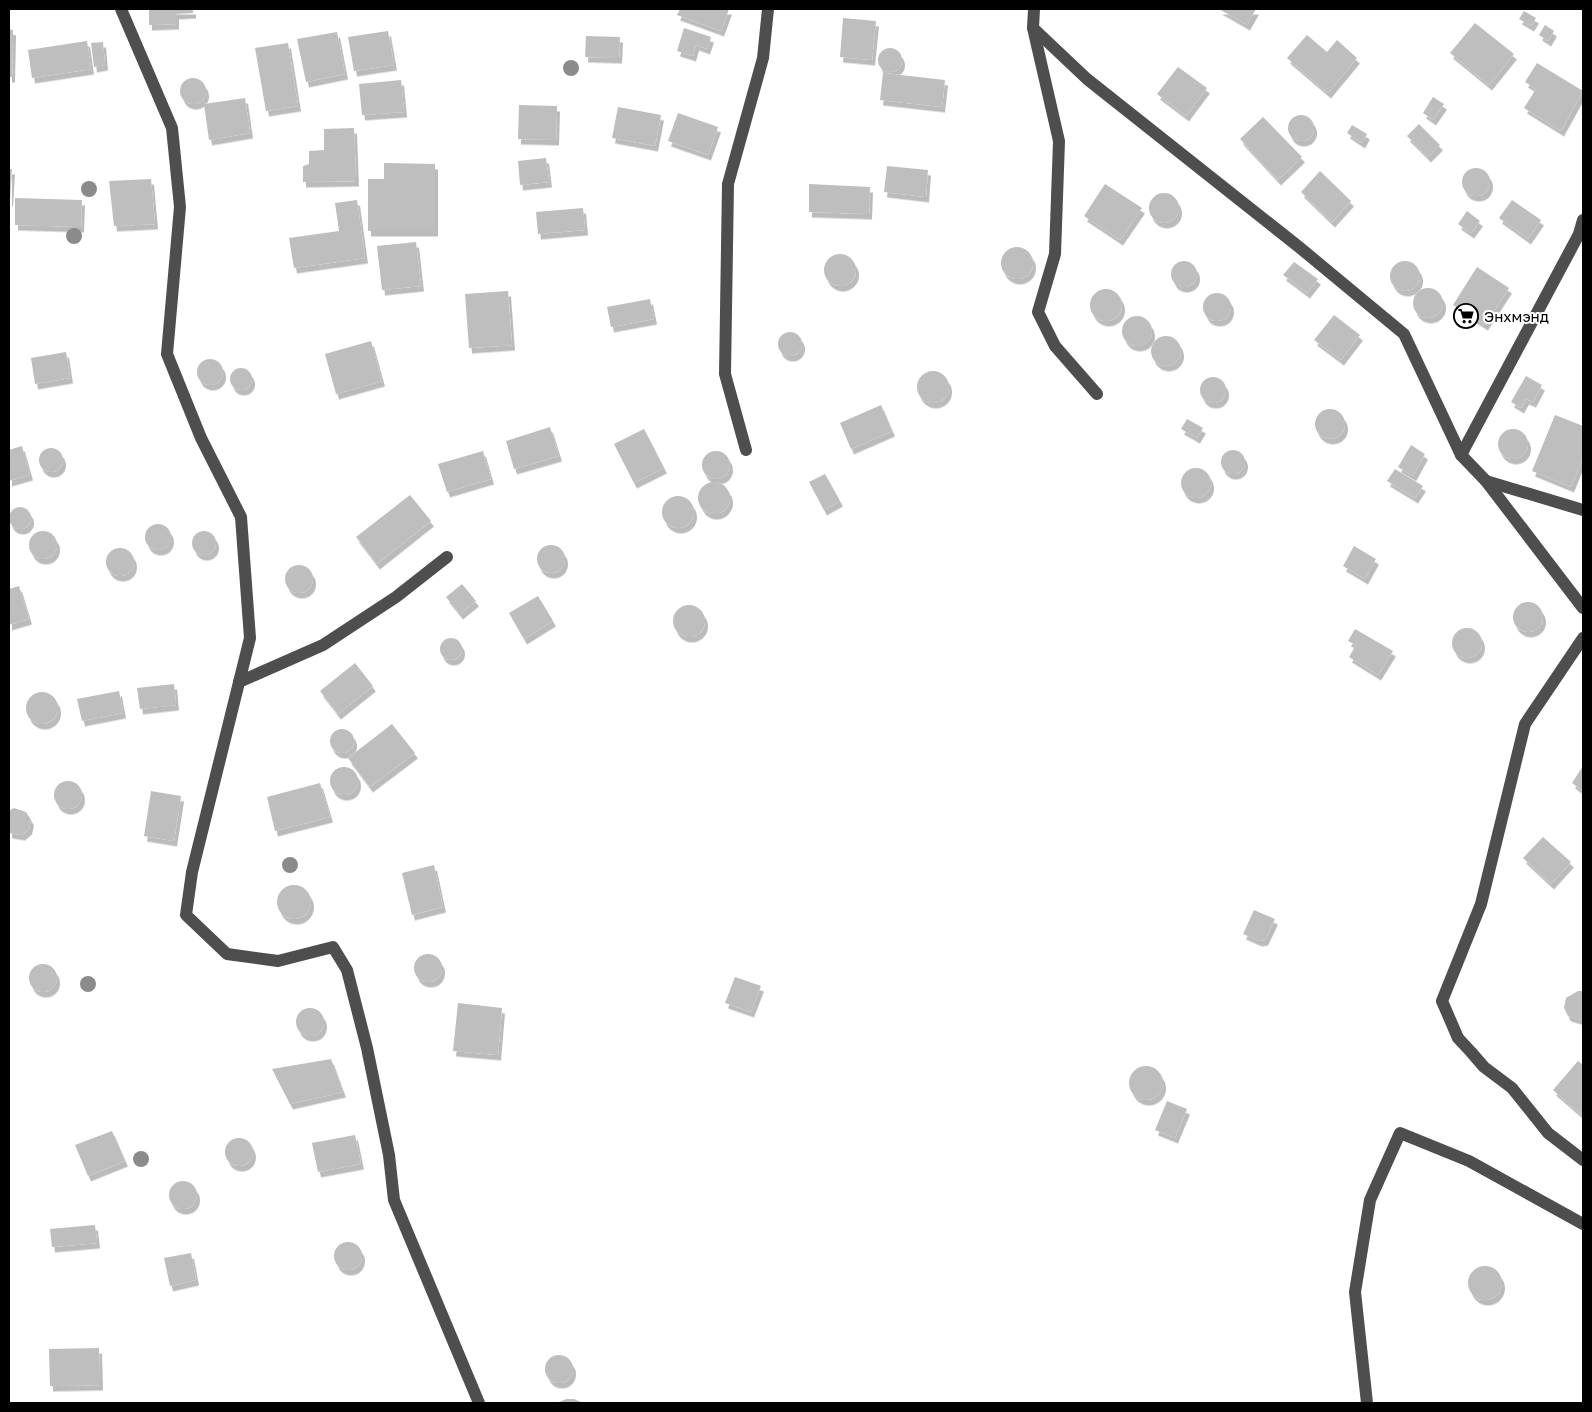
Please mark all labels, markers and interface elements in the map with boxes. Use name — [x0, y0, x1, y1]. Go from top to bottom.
supermarket icon: Энхмэнд — [1453, 303, 1479, 329]
place label: Энхмэнд — [1484, 307, 1549, 325]

